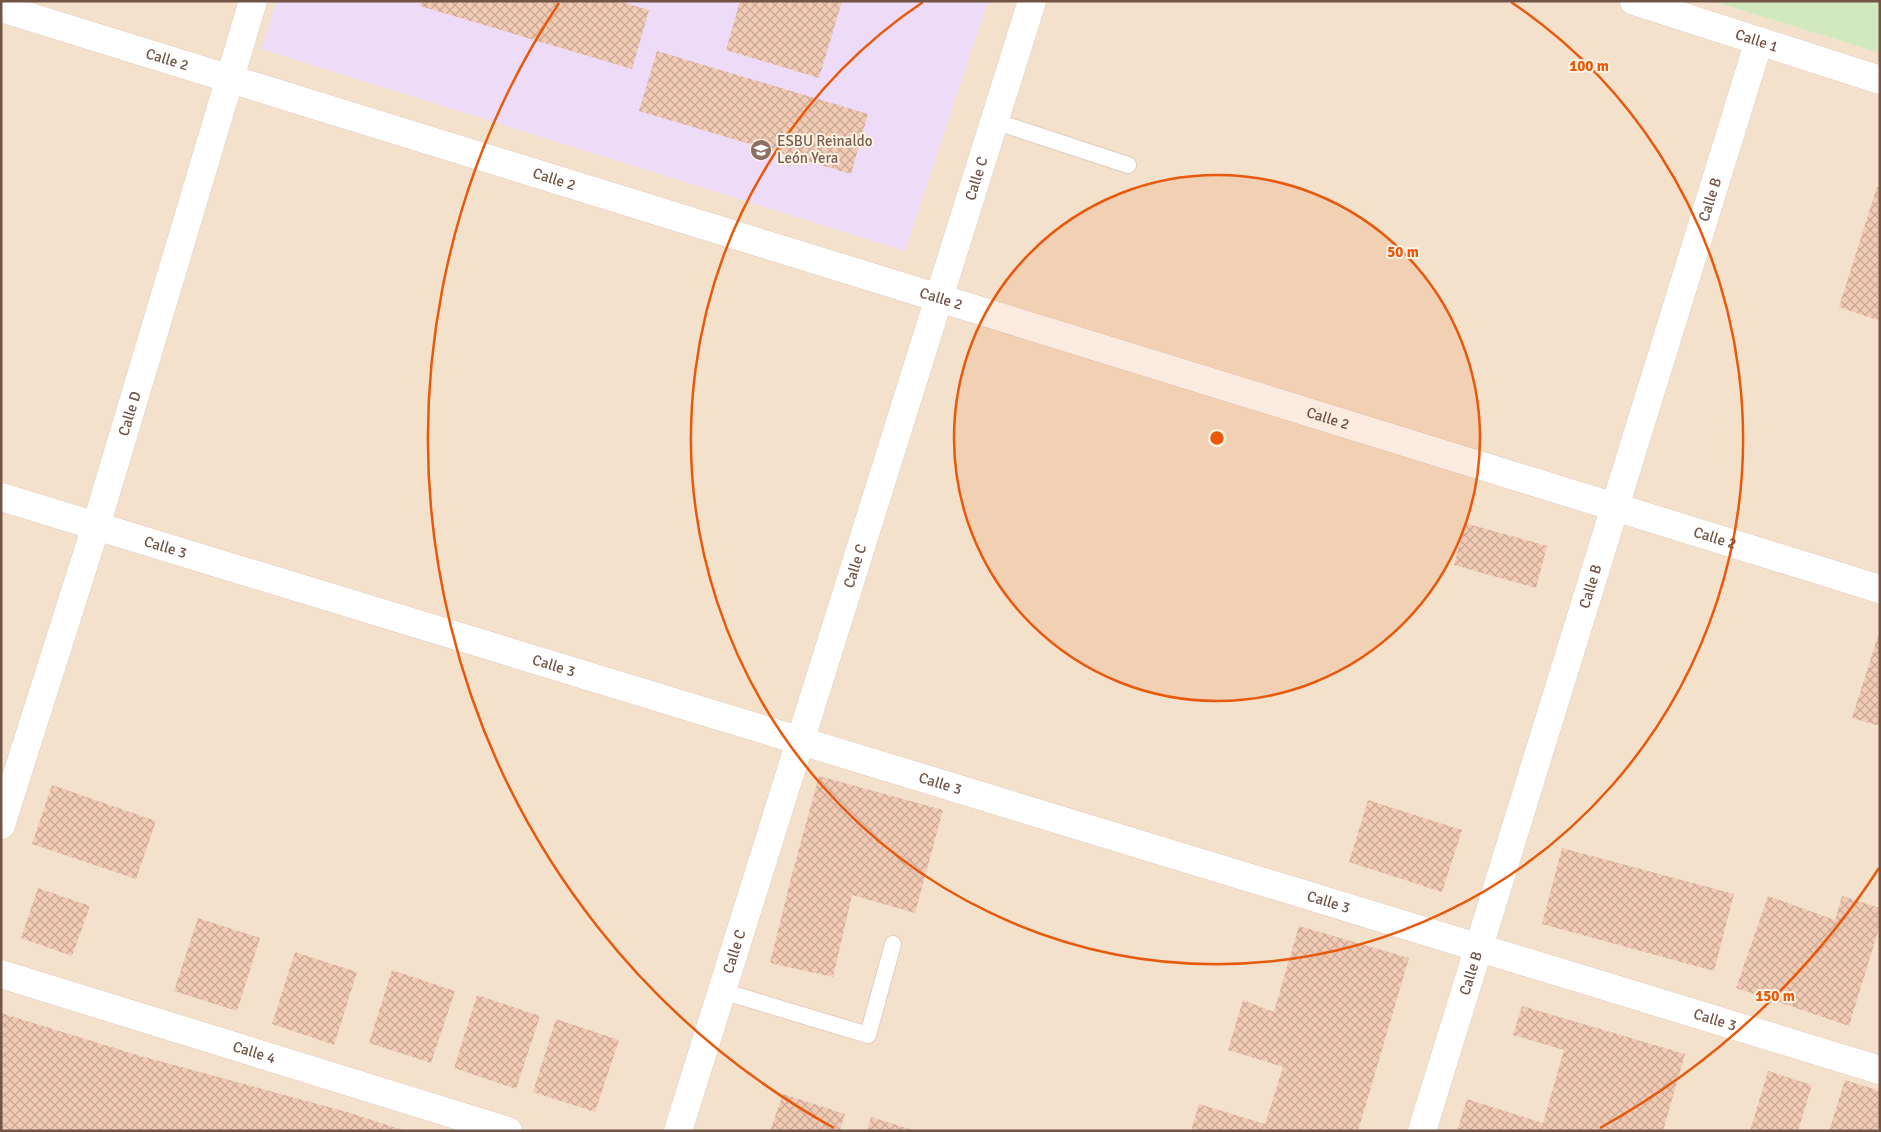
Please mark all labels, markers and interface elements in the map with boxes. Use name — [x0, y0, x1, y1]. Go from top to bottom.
street label: Calle 1 — [1733, 25, 1781, 56]
street label: Calle 2 — [144, 44, 191, 75]
text: 100 m — [1569, 57, 1609, 75]
place label: ESBU Reinaldo León Yera — [777, 132, 873, 167]
school or university icon: ESBU Reinaldo León Yera — [749, 138, 773, 162]
street label: Calle C — [961, 154, 992, 203]
street label: Calle 2 — [530, 164, 578, 194]
street label: Calle B — [1695, 175, 1725, 224]
text: 50 m — [1387, 243, 1419, 261]
street label: Calle 2 — [917, 284, 965, 314]
street label: Calle D — [114, 389, 145, 438]
street label: Calle 2 — [1304, 403, 1352, 433]
centre of rings — [1208, 429, 1226, 447]
street label: Calle 2 — [1691, 523, 1739, 553]
street label: Calle 3 — [142, 532, 189, 562]
street label: Calle C — [840, 542, 870, 590]
street label: Calle B — [1575, 562, 1606, 611]
street label: Calle 3 — [530, 651, 578, 681]
street label: Calle 3 — [917, 768, 964, 798]
street label: Calle 3 — [1305, 887, 1352, 917]
street label: Calle C — [719, 927, 750, 976]
street label: Calle B — [1455, 949, 1486, 998]
text: 150 m — [1755, 987, 1795, 1005]
street label: Calle 3 — [1691, 1005, 1739, 1035]
street label: Calle 4 — [230, 1037, 278, 1067]

